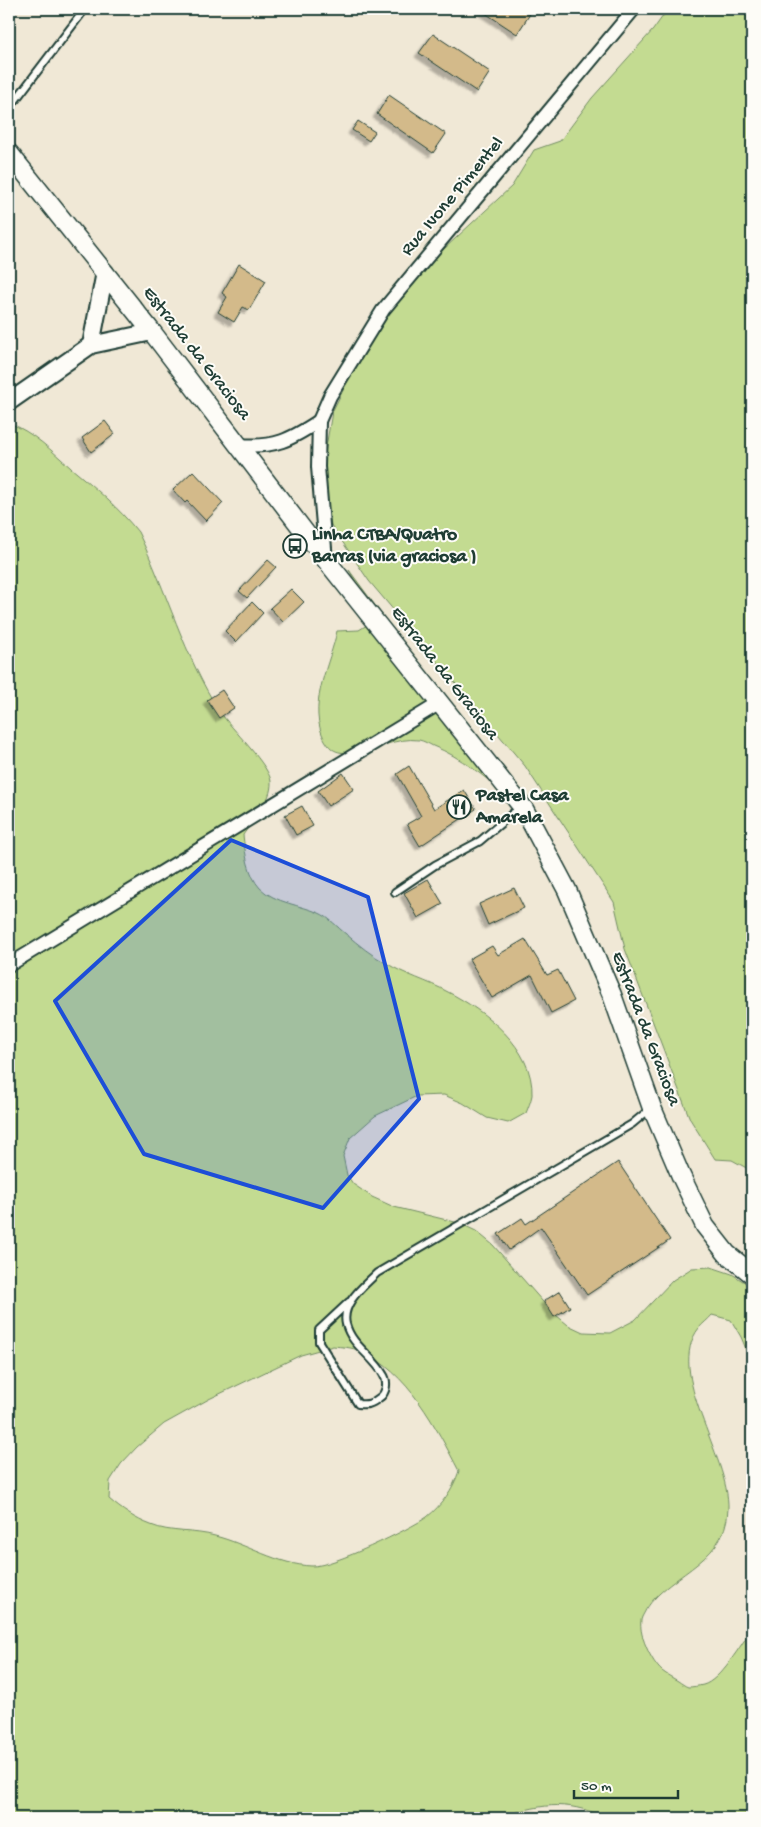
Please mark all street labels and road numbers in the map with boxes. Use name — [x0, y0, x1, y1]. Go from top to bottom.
street label: Rua Ivone Pimentel — [396, 133, 510, 261]
street label: Estrada da Graciosa — [137, 283, 256, 427]
street label: Estrada da Graciosa — [385, 603, 504, 747]
street label: Estrada da Graciosa — [605, 949, 686, 1111]

